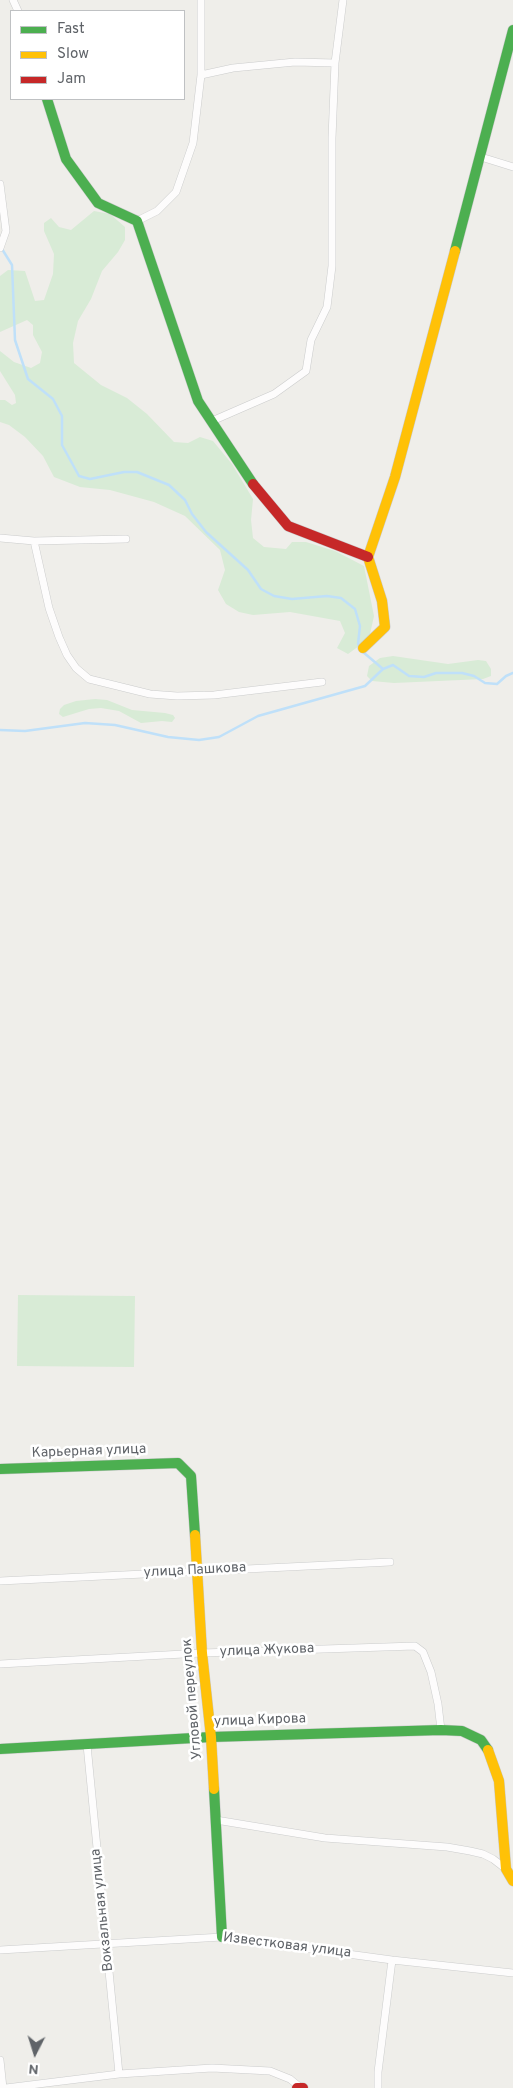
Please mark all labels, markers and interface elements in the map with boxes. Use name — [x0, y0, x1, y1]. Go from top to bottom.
legend — [10, 10, 185, 100]
text: Fast — [57, 20, 85, 39]
text: Slow — [57, 45, 89, 64]
text: Jam — [57, 70, 86, 89]
street label: Карьерная улица — [31, 1442, 147, 1462]
street label: улица Пашкова — [143, 1560, 247, 1582]
street label: Угловой переулок — [179, 1638, 207, 1760]
street label: улица Жукова — [219, 1641, 315, 1661]
street label: улица Кирова — [214, 1711, 306, 1731]
street label: Вокзальная улица — [88, 1848, 118, 1972]
street label: Известковая улица — [222, 1930, 352, 1962]
north arrow — [10, 2028, 60, 2078]
text: N — [28, 2060, 39, 2077]

